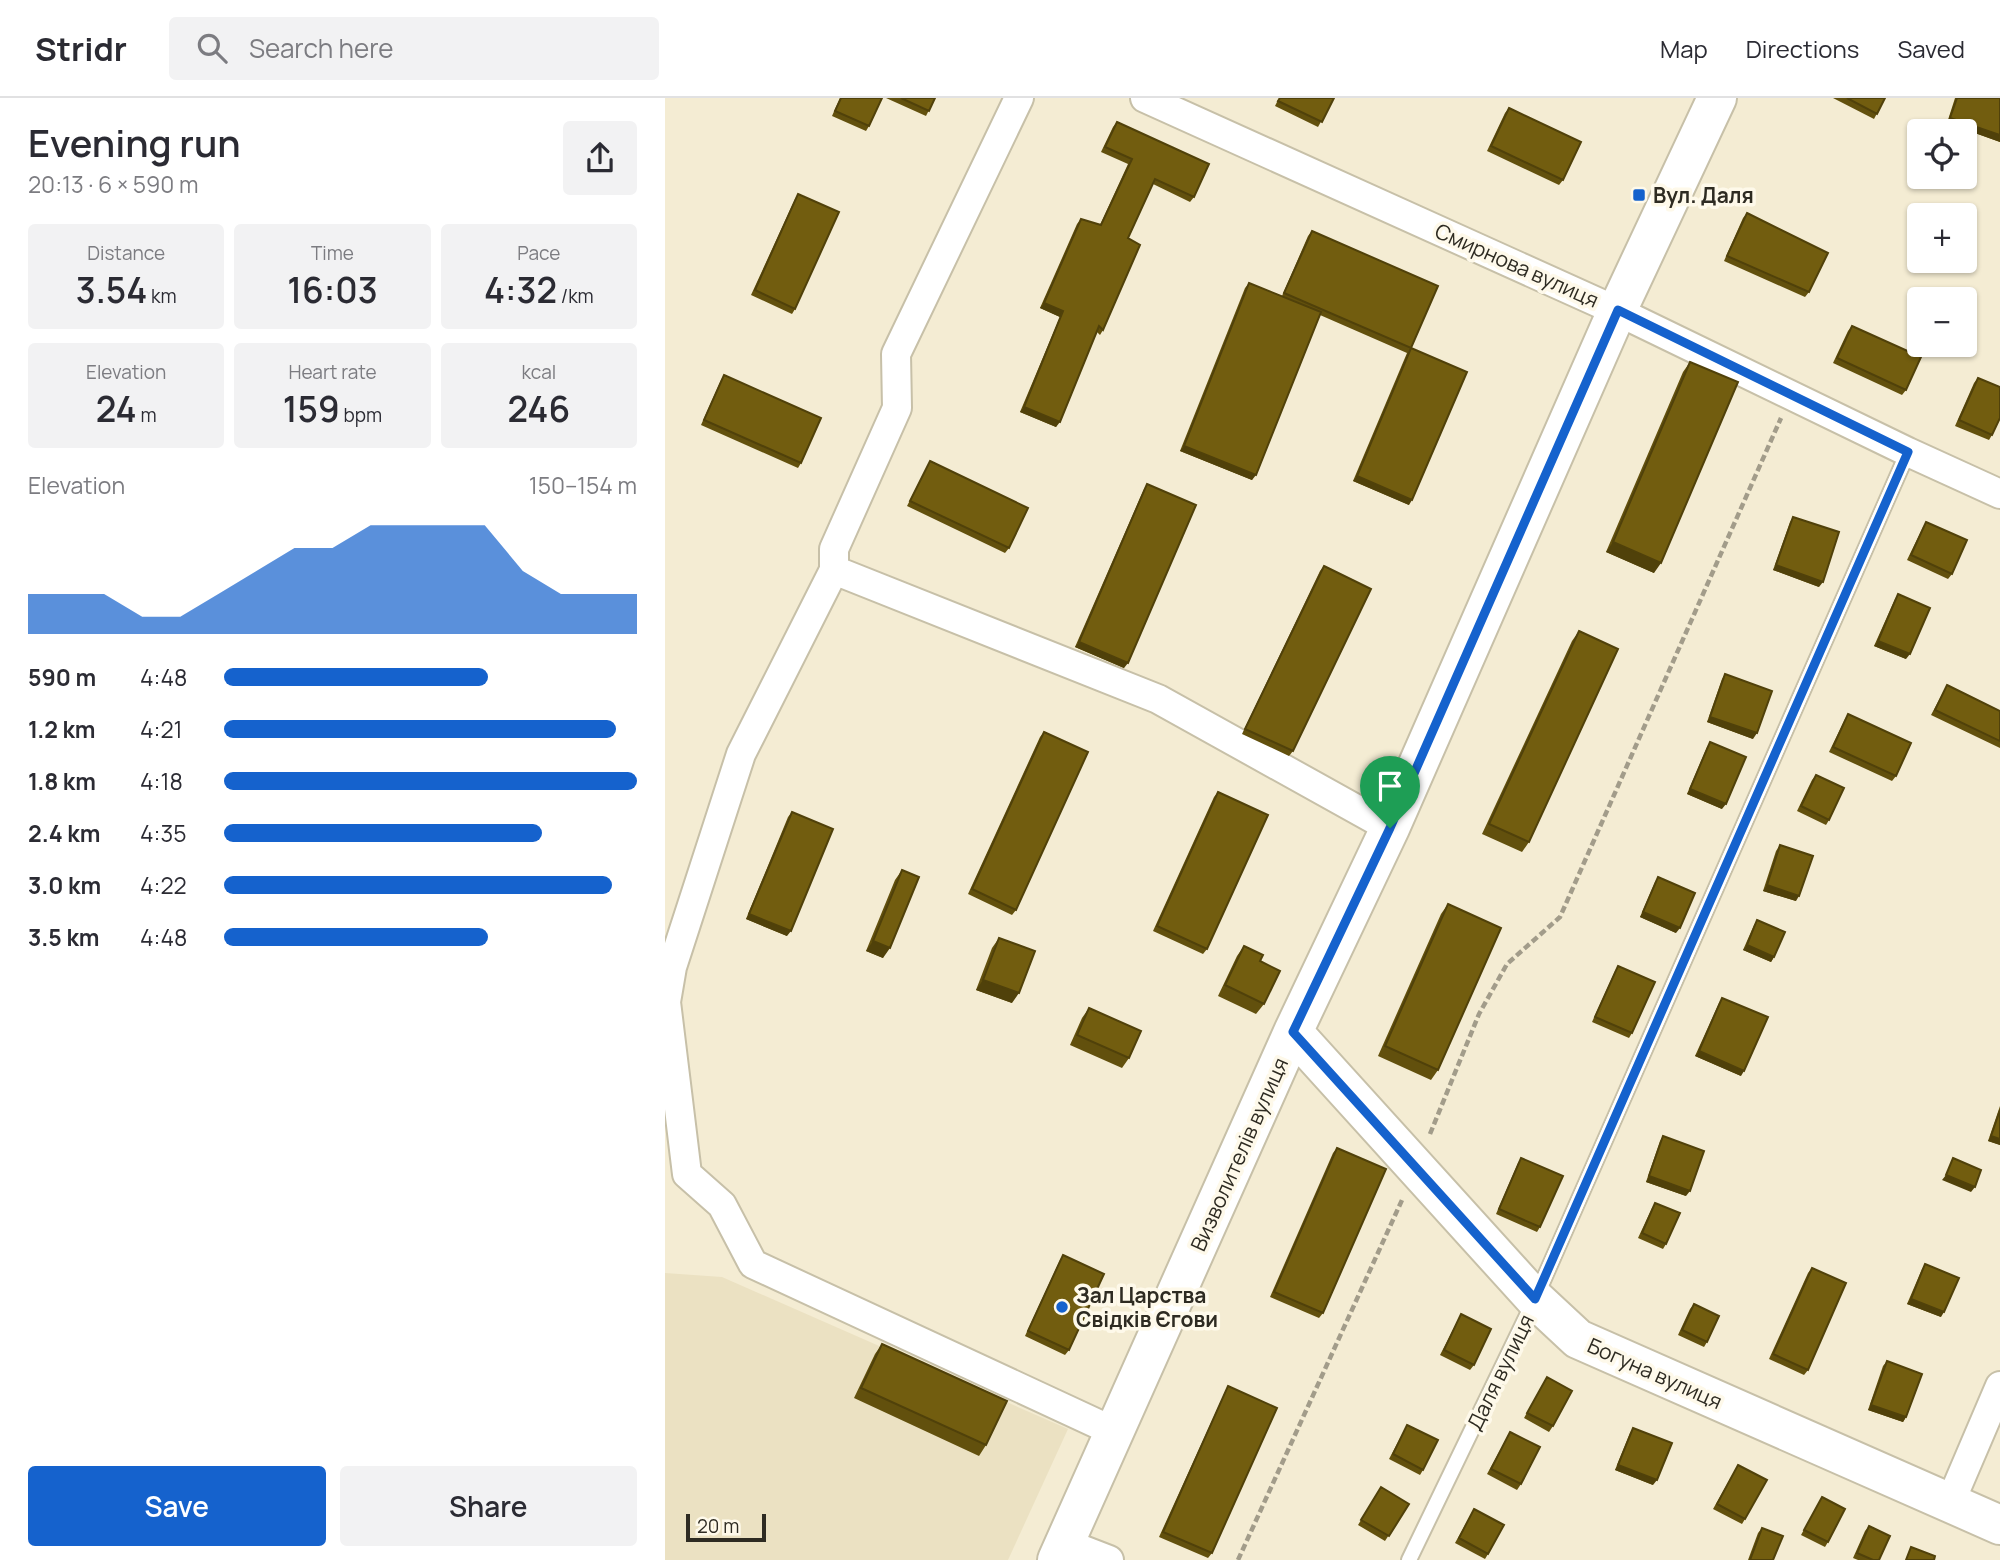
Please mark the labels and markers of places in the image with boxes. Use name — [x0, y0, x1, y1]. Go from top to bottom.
place label: Вул. Даля — [1653, 181, 1754, 209]
marker: Вул. Даля — [1631, 187, 1647, 203]
pin — [1360, 756, 1420, 828]
place label: Зал Царства Свідків Єгови — [1076, 1281, 1218, 1333]
marker: Зал Царства Свідків Єгови — [1054, 1299, 1070, 1315]

